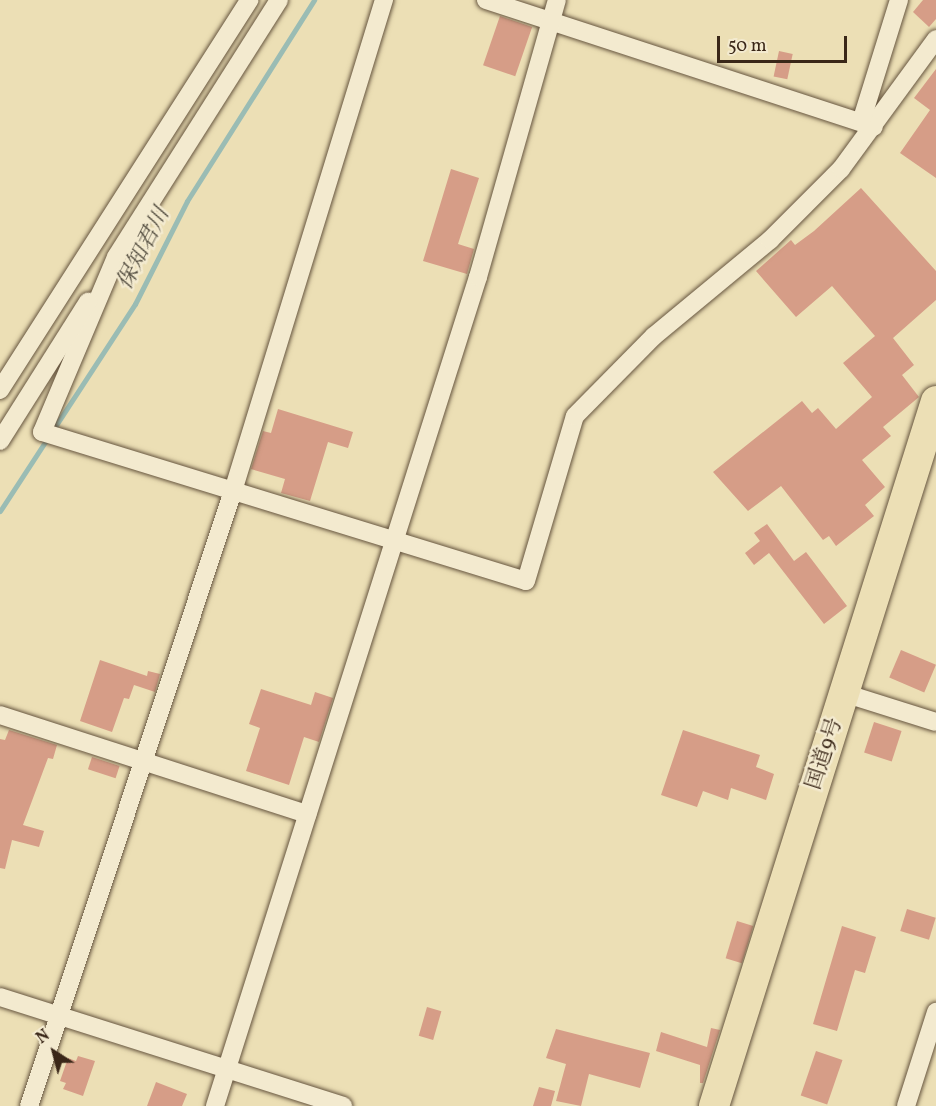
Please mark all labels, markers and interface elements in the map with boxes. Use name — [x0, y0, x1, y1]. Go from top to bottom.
scale bar — [720, 24, 850, 62]
text: 50 m — [728, 34, 767, 59]
water label: 保知君川 — [112, 204, 176, 294]
street label: 国道9号 — [802, 715, 848, 793]
north arrow — [24, 1022, 84, 1082]
text: N — [32, 1025, 55, 1050]

